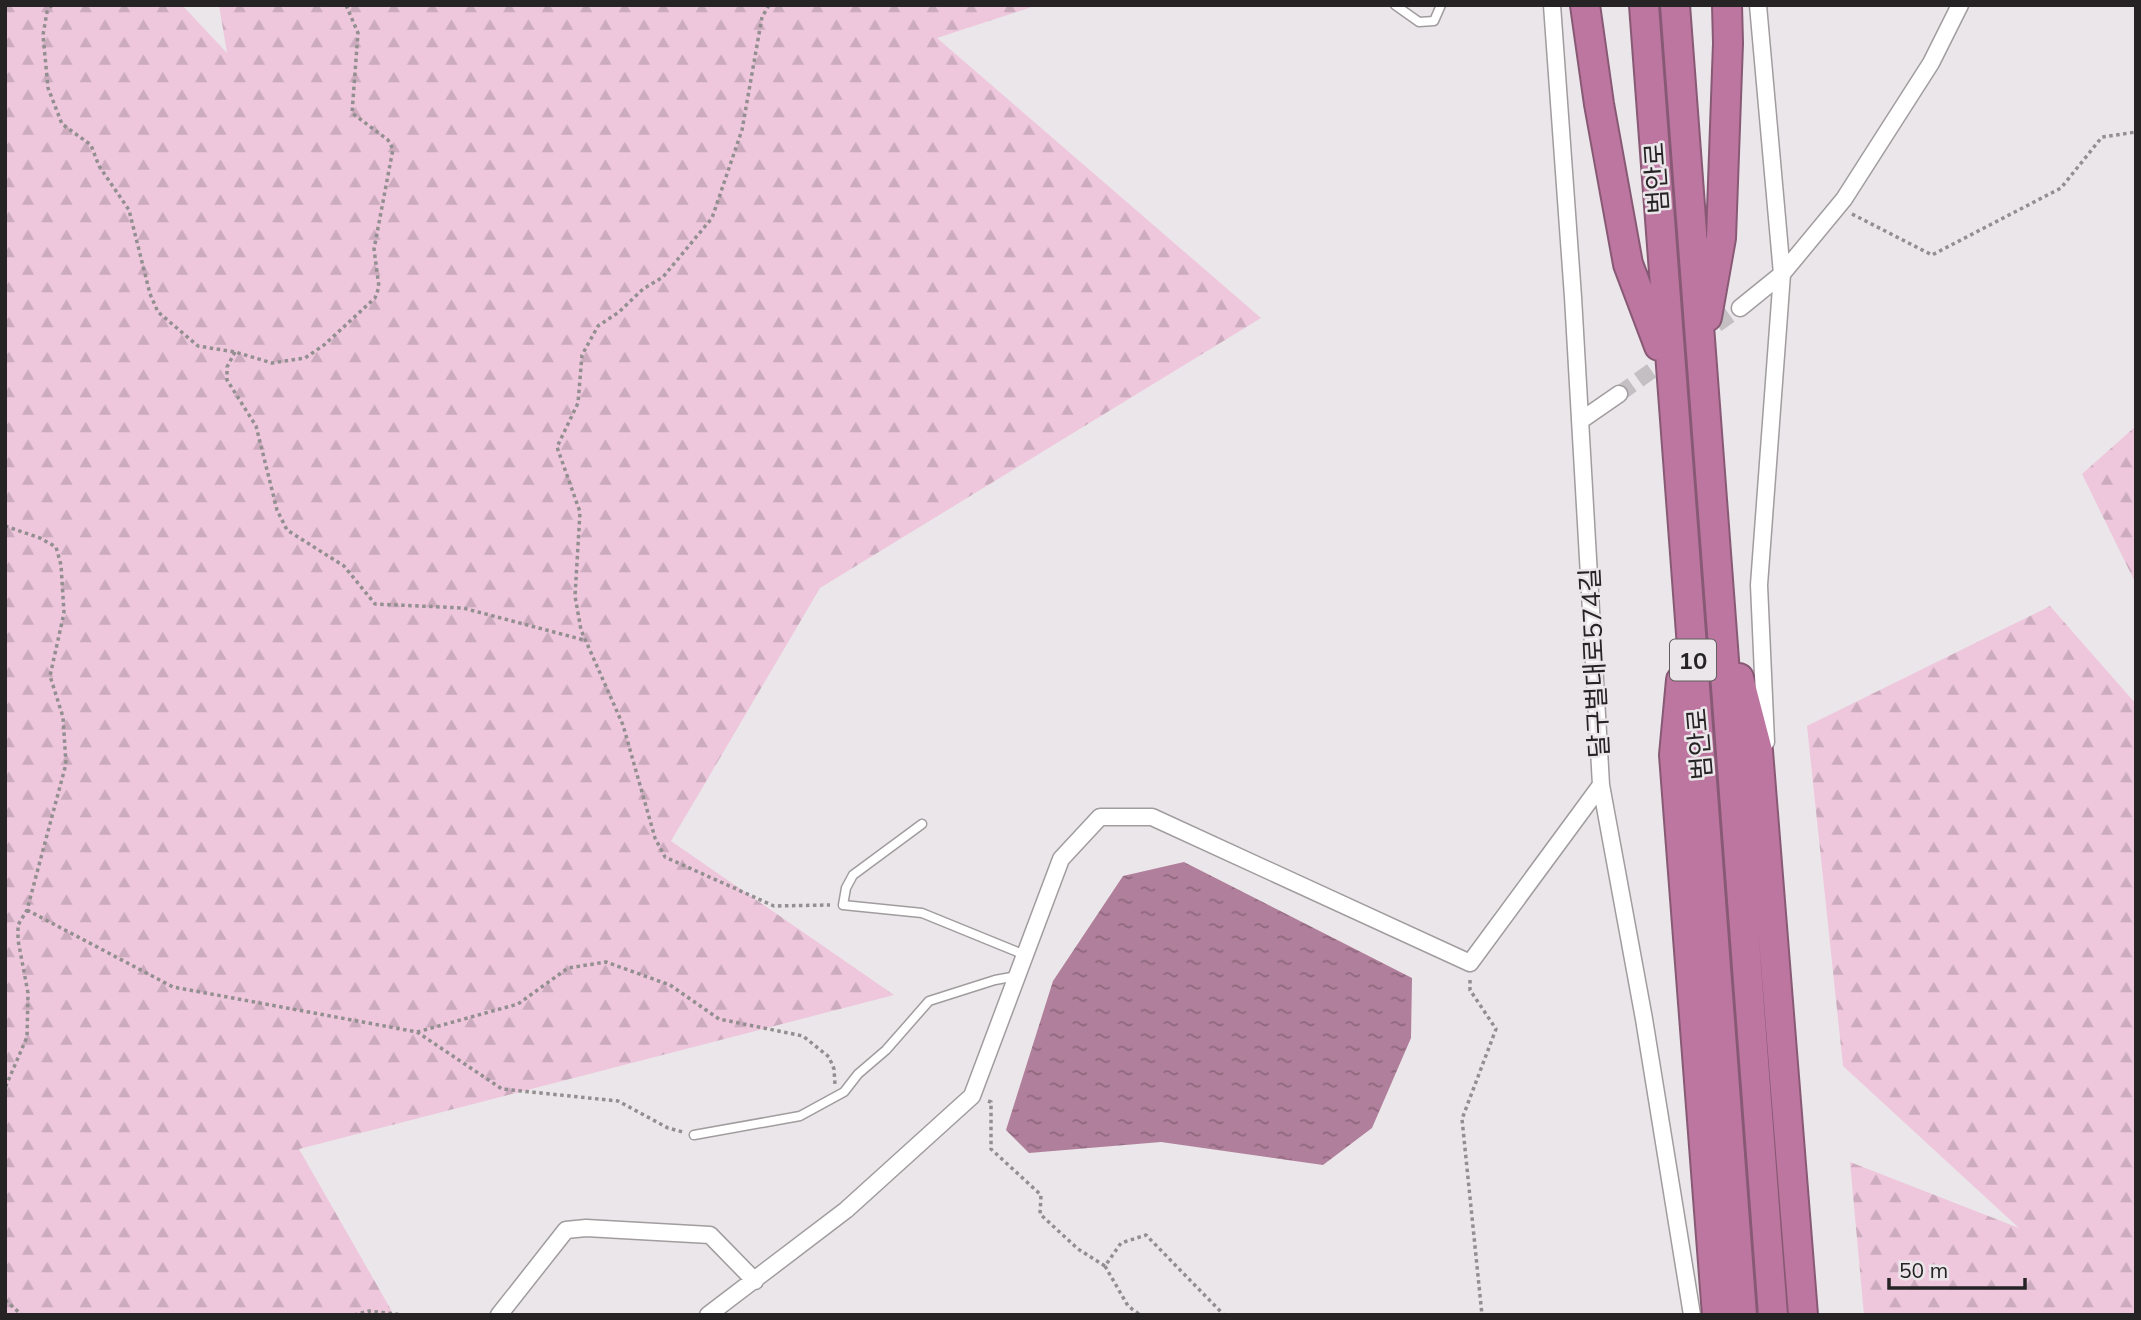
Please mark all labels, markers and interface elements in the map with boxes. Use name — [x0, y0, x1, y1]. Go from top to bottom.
street label: 범안로 — [1637, 141, 1675, 215]
street label: 달구벌대로574길 — [1573, 567, 1615, 759]
road number: 10 — [1670, 640, 1716, 680]
street label: 범안로 — [1679, 707, 1719, 781]
scale bar — [1889, 1246, 2025, 1290]
text: 50 m — [1899, 1257, 1948, 1283]

